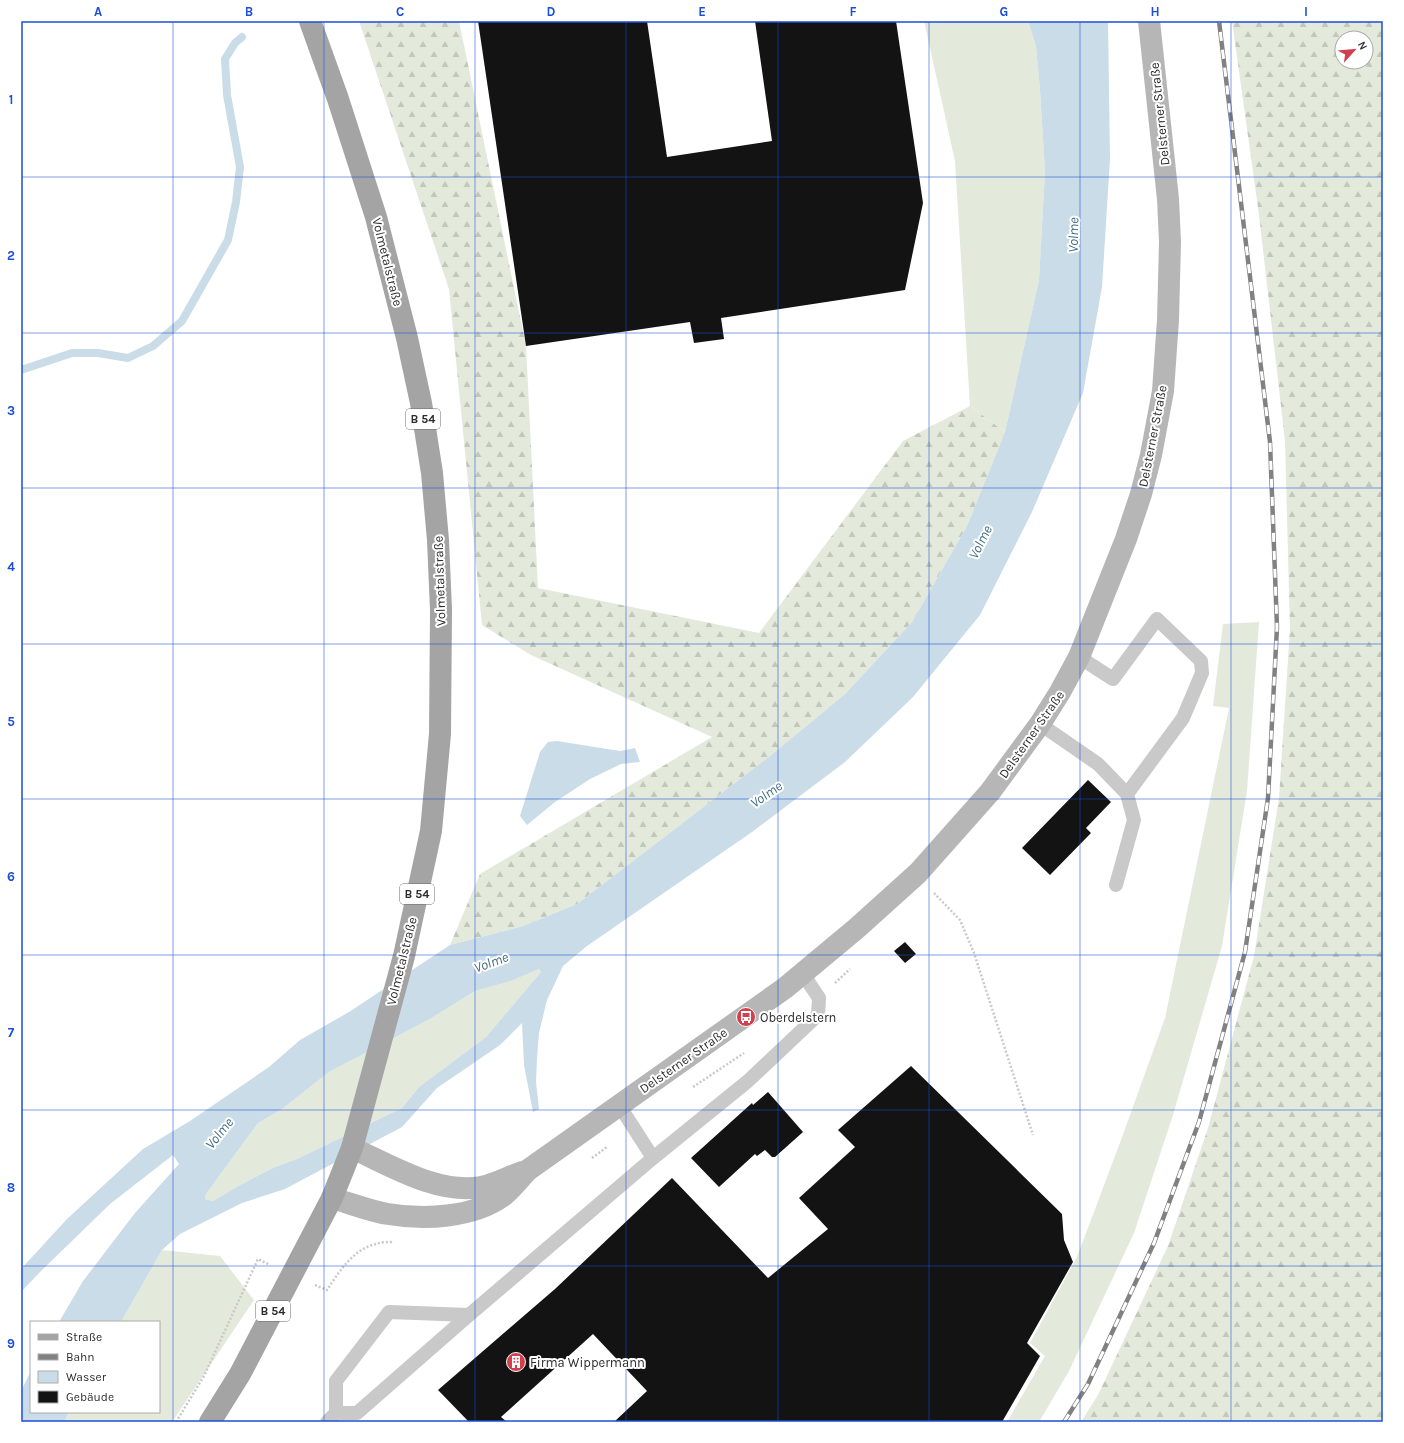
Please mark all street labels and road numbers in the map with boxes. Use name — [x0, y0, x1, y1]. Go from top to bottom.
street label: Delsterner Straße — [1147, 61, 1172, 166]
street label: Volmetalstraße — [369, 216, 406, 308]
street label: Delsterner Straße — [1135, 384, 1170, 488]
road number: B 54 — [406, 409, 440, 429]
street label: Volmetalstraße — [430, 535, 449, 626]
street label: Delsterner Straße — [996, 687, 1067, 781]
road number: B 54 — [400, 884, 434, 904]
street label: Volmetalstraße — [383, 915, 420, 1007]
street label: Delsterner Straße — [637, 1024, 730, 1096]
road number: B 54 — [256, 1301, 290, 1321]

